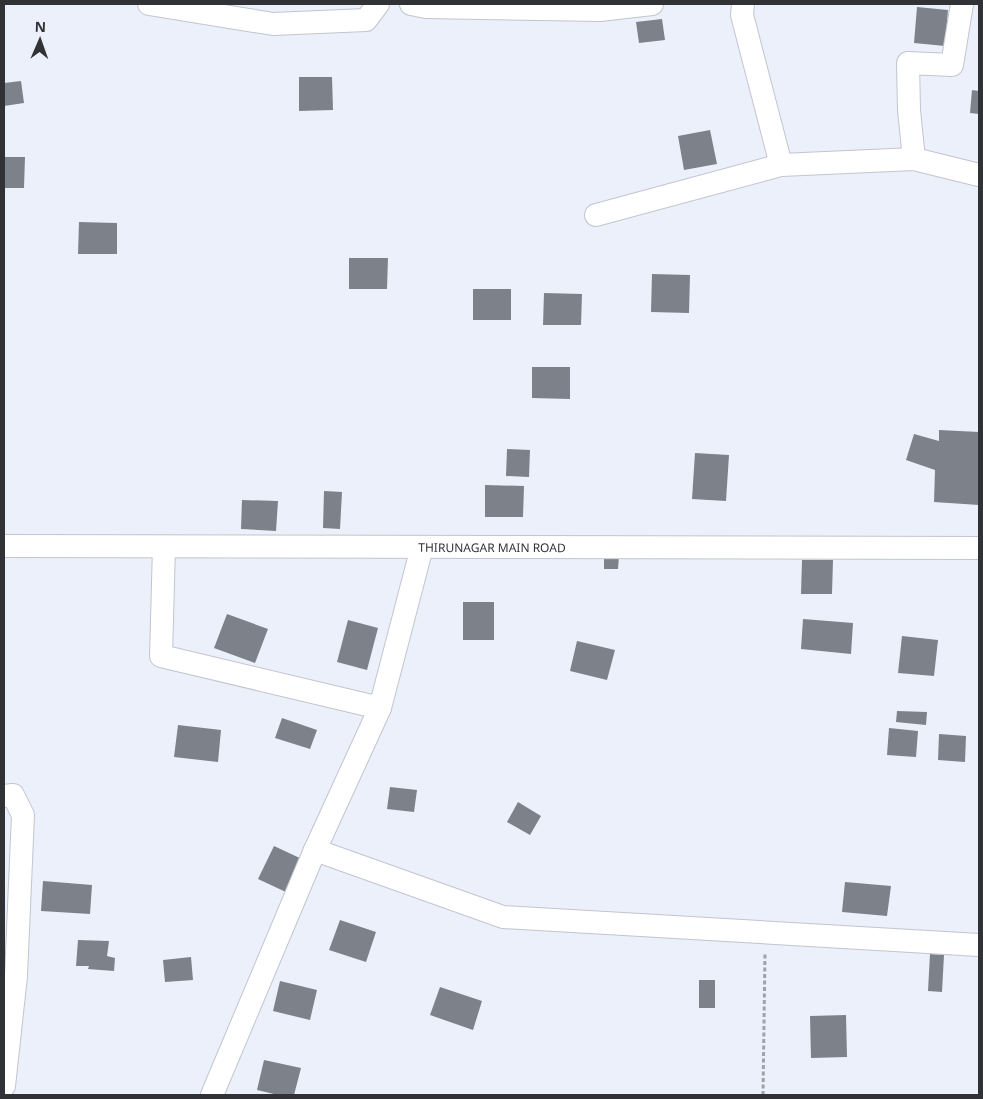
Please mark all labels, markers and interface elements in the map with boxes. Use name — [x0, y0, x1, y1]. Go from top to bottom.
north arrow — [15, 15, 65, 65]
text: N — [34, 17, 46, 36]
street label: THIRUNAGAR MAIN ROAD — [418, 538, 566, 556]

